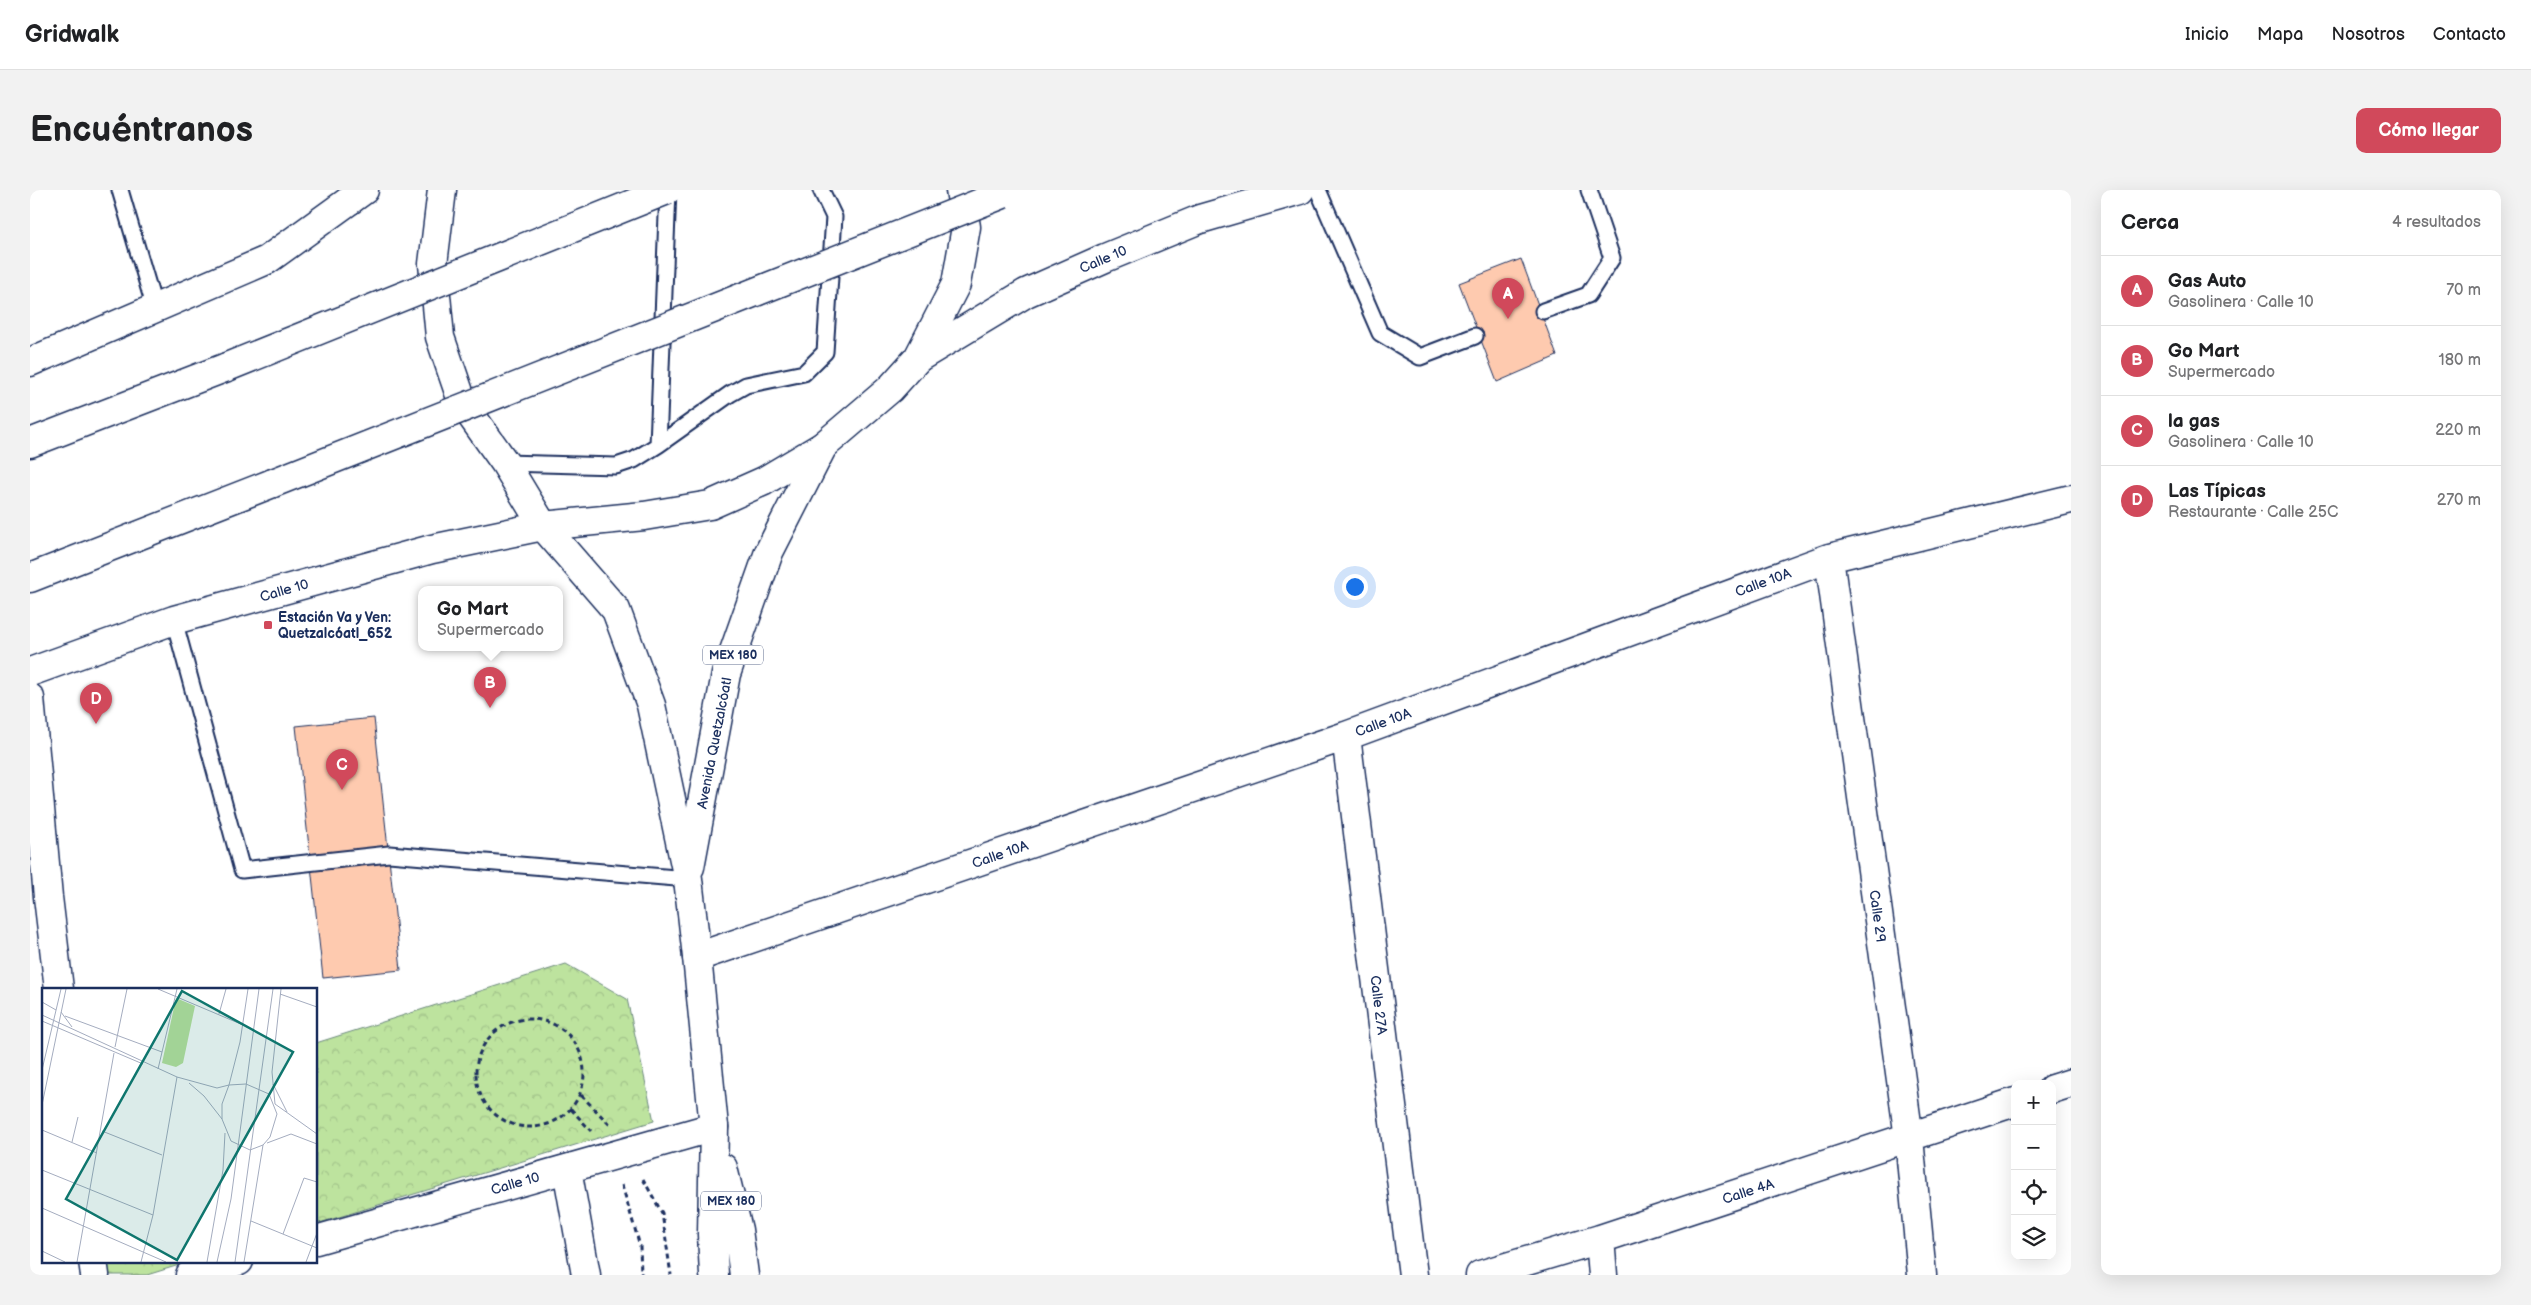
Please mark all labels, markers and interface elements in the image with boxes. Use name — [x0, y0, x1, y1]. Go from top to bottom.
text: Gridwalk — [25, 20, 119, 49]
text: Inicio — [2185, 24, 2229, 45]
text: Mapa — [2257, 24, 2303, 45]
text: Nosotros — [2331, 24, 2405, 45]
text: Contacto — [2433, 24, 2506, 45]
button: Cómo llegar — [2356, 108, 2501, 153]
text: Encuéntranos — [30, 109, 253, 152]
text: Cerca — [2121, 210, 2179, 235]
text: 4 resultados — [2392, 213, 2481, 232]
street label: Calle 10 — [1077, 242, 1129, 277]
text: Gas Auto — [2168, 270, 2246, 293]
pin: A — [1492, 278, 1524, 319]
text: A — [2132, 281, 2142, 300]
text: 70 m — [2446, 281, 2481, 300]
text: Gasolinera · Calle 10 — [2168, 293, 2314, 312]
text: Go Mart — [2168, 340, 2239, 363]
text: B — [2131, 351, 2143, 370]
text: 180 m — [2439, 351, 2481, 370]
text: Supermercado — [2168, 363, 2275, 382]
text: la gas — [2168, 410, 2220, 433]
text: C — [2131, 421, 2143, 440]
text: 220 m — [2435, 421, 2481, 440]
text: Gasolinera · Calle 10 — [2168, 433, 2314, 452]
text: Las Típicas — [2168, 480, 2266, 503]
text: D — [2131, 491, 2143, 510]
text: 270 m — [2437, 491, 2481, 510]
text: Restaurante · Calle 25C — [2168, 503, 2338, 522]
street label: Calle 10A — [1733, 564, 1794, 600]
your location — [1342, 574, 1368, 600]
street label: Calle 10 — [258, 575, 310, 606]
popup — [418, 586, 563, 651]
text: Go Mart — [437, 598, 508, 621]
place label: Estación Va y Ven: Quetzalcóatl_652 — [278, 609, 393, 642]
marker: Estación Va y Ven: Quetzalcóatl_652 — [262, 619, 274, 631]
text: Supermercado — [437, 621, 544, 640]
road number: MEX 180 — [703, 646, 763, 664]
pin: B — [474, 667, 506, 708]
street label: Avenida Quetzalcóatl — [693, 676, 736, 810]
pin: D — [80, 683, 112, 724]
street label: Calle 10A — [1353, 704, 1414, 740]
pin: C — [326, 749, 358, 790]
street label: Calle 10A — [970, 837, 1031, 872]
street label: Calle 29 — [1865, 889, 1890, 943]
street label: Calle 27A — [1366, 974, 1391, 1036]
inset map — [42, 988, 318, 1262]
map controls — [2011, 1080, 2056, 1260]
button: + — [2011, 1080, 2056, 1125]
button: − — [2011, 1125, 2056, 1170]
street label: Calle 10 — [489, 1168, 541, 1199]
button: locate — [2011, 1170, 2056, 1215]
street label: Calle 4A — [1720, 1175, 1777, 1208]
road number: MEX 180 — [701, 1191, 761, 1210]
button: layers — [2011, 1215, 2056, 1260]

